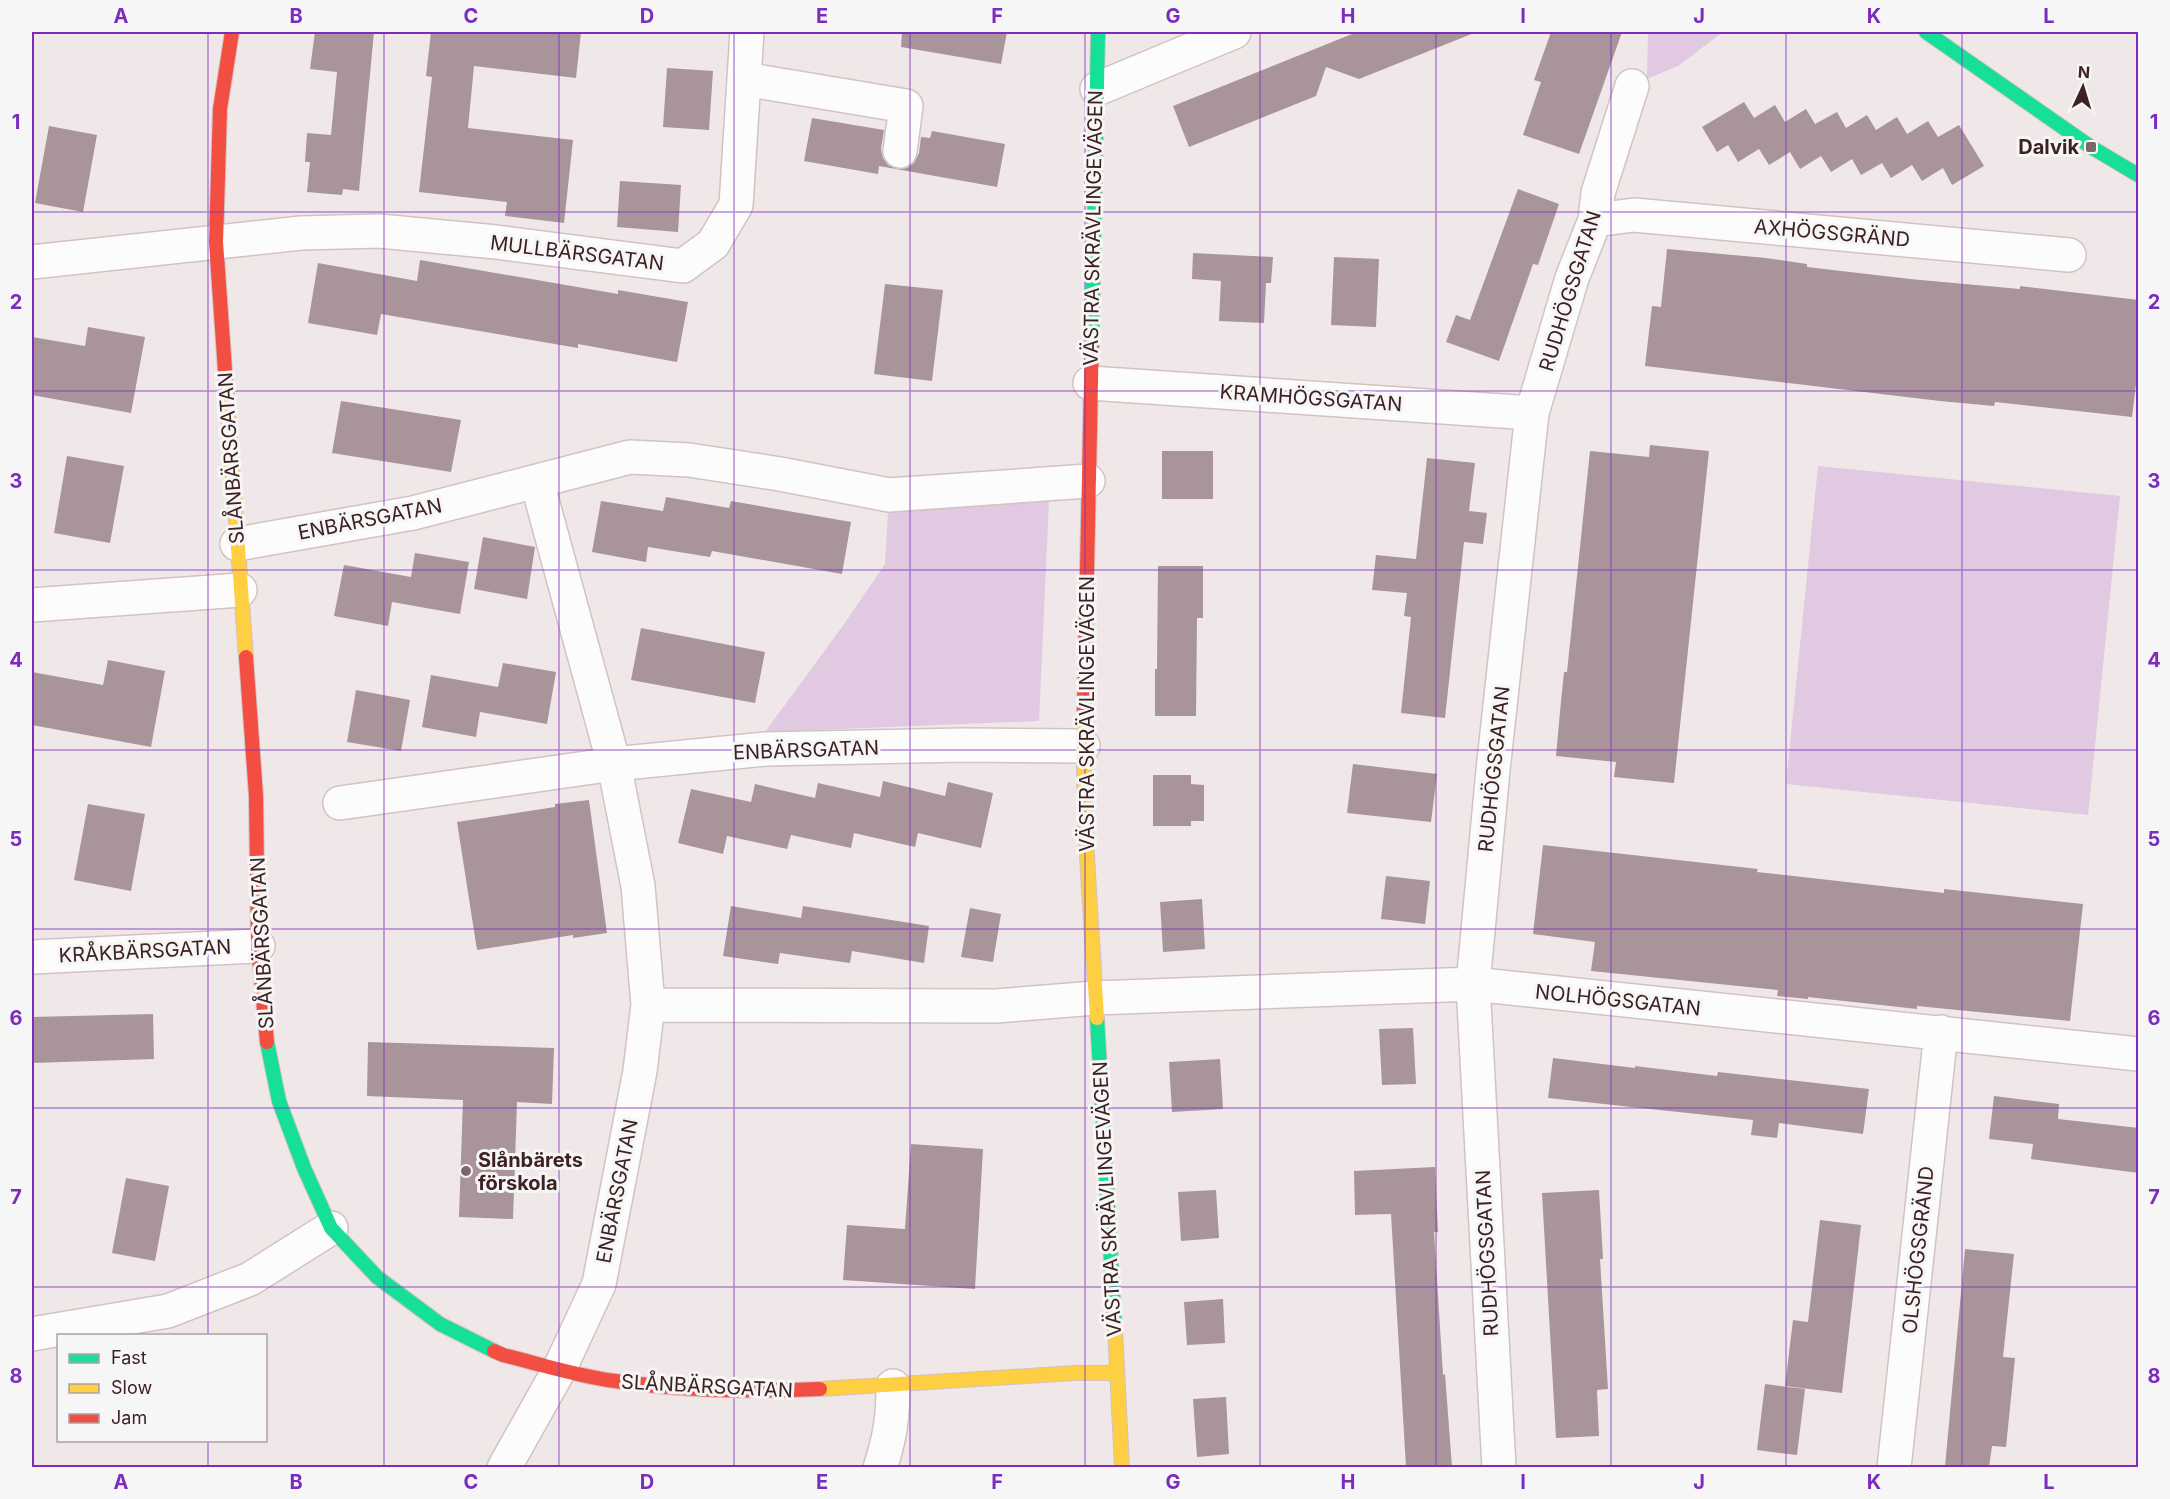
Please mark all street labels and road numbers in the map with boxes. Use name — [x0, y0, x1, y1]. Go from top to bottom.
street label: VÄSTRA SKRÄVLINGEVÄGEN — [1079, 90, 1107, 366]
street label: RUDHÖGSGATAN — [1534, 208, 1606, 374]
street label: AXHÖGSGRÄND — [1753, 214, 1911, 252]
street label: MULLBÄRSGATAN — [489, 230, 665, 276]
street label: SLÅNBÄRSGATAN — [211, 371, 249, 545]
street label: KRAMHÖGSGATAN — [1219, 380, 1403, 416]
street label: ENBÄRSGATAN — [296, 493, 444, 545]
street label: VÄSTRA SKRÄVLINGEVÄGEN — [1075, 576, 1099, 852]
street label: RUDHÖGSGATAN — [1473, 685, 1515, 853]
street label: ENBÄRSGATAN — [732, 735, 880, 765]
street label: SLÅNBÄRSGATAN — [244, 856, 278, 1030]
street label: KRÅKBÄRSGATAN — [58, 932, 232, 968]
street label: NOLHÖGSGATAN — [1534, 979, 1702, 1021]
street label: VÄSTRA SKRÄVLINGEVÄGEN — [1088, 1061, 1126, 1337]
street label: ENBÄRSGATAN — [591, 1117, 643, 1265]
street label: OLSHÖGSGRÄND — [1897, 1165, 1939, 1335]
street label: RUDHÖGSGATAN — [1471, 1169, 1503, 1337]
street label: SLÅNBÄRSGATAN — [620, 1368, 794, 1402]

